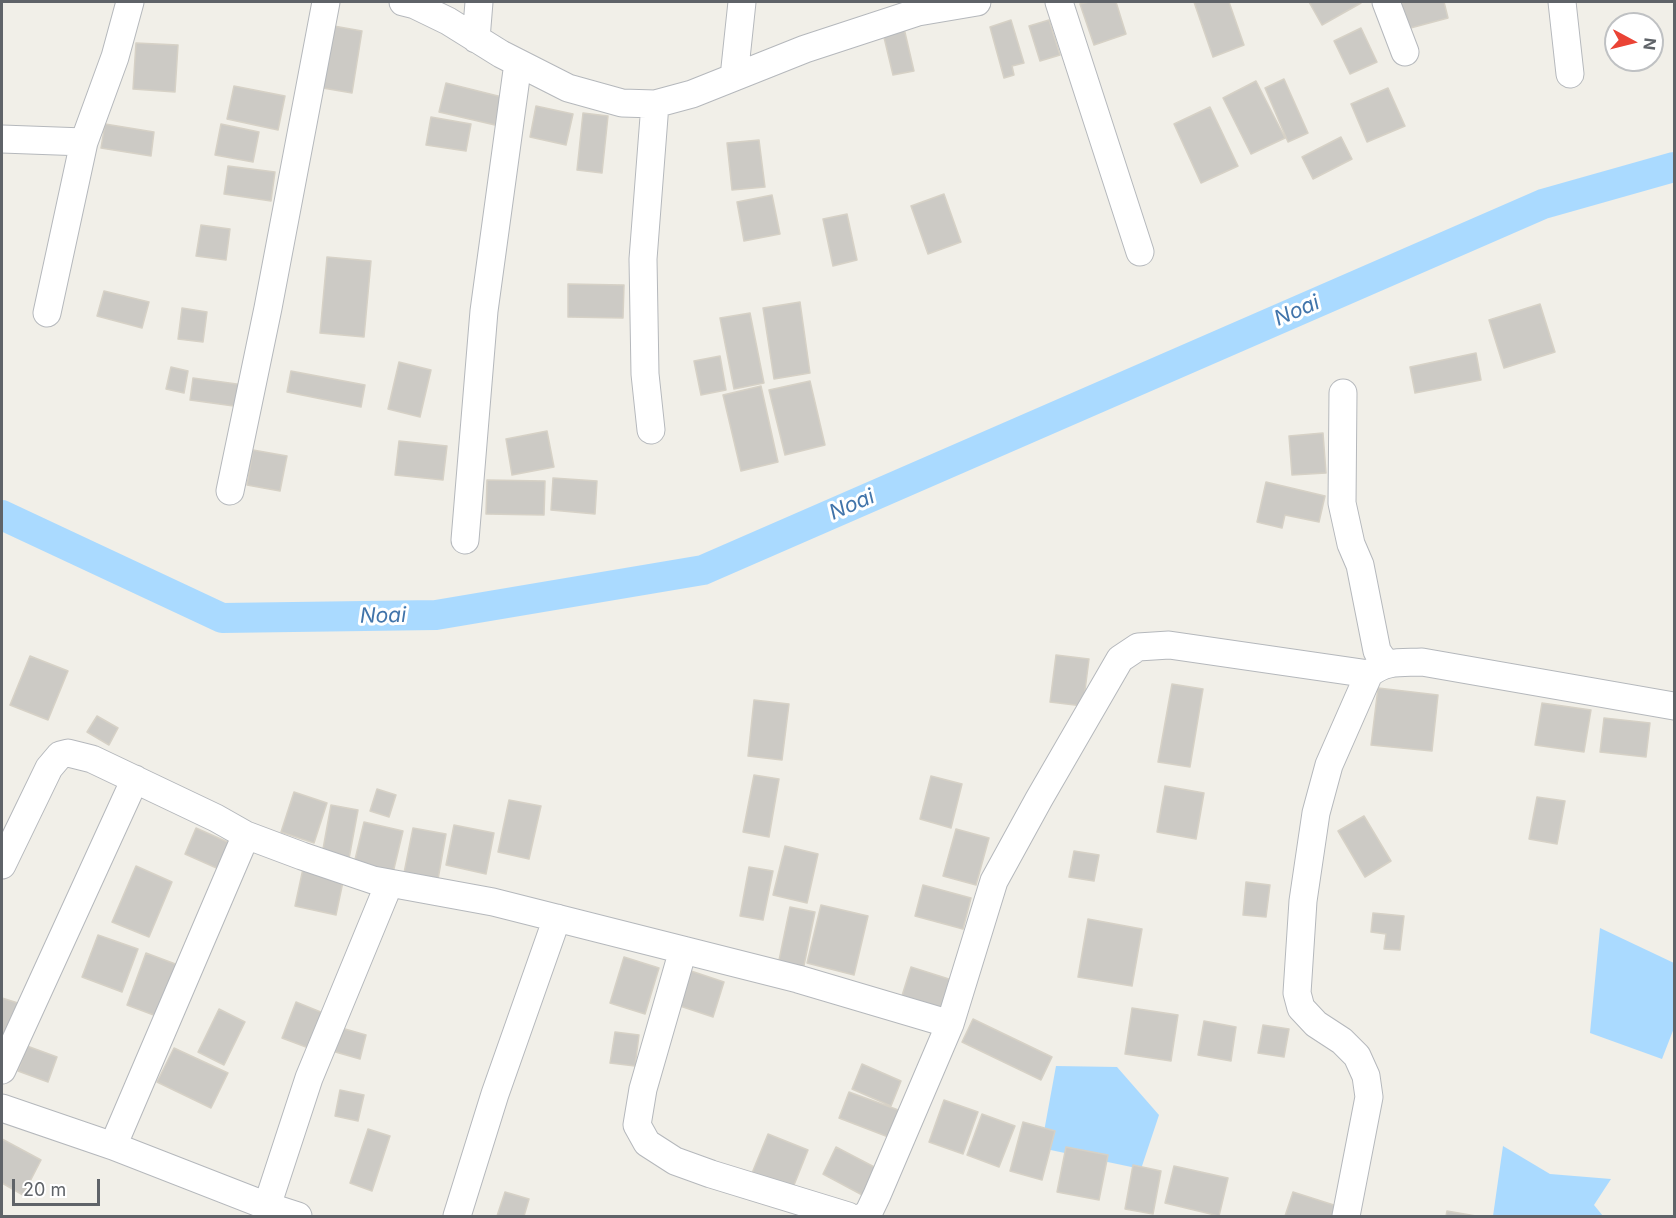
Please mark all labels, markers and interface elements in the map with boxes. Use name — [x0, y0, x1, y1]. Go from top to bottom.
north arrow — [1604, 12, 1664, 72]
text: N — [1639, 37, 1661, 51]
water label: Noai — [1271, 290, 1323, 332]
water label: Noai — [826, 484, 878, 526]
water label: Noai — [360, 603, 406, 629]
scale bar — [15, 1167, 104, 1205]
text: 20 m — [23, 1179, 66, 1200]

